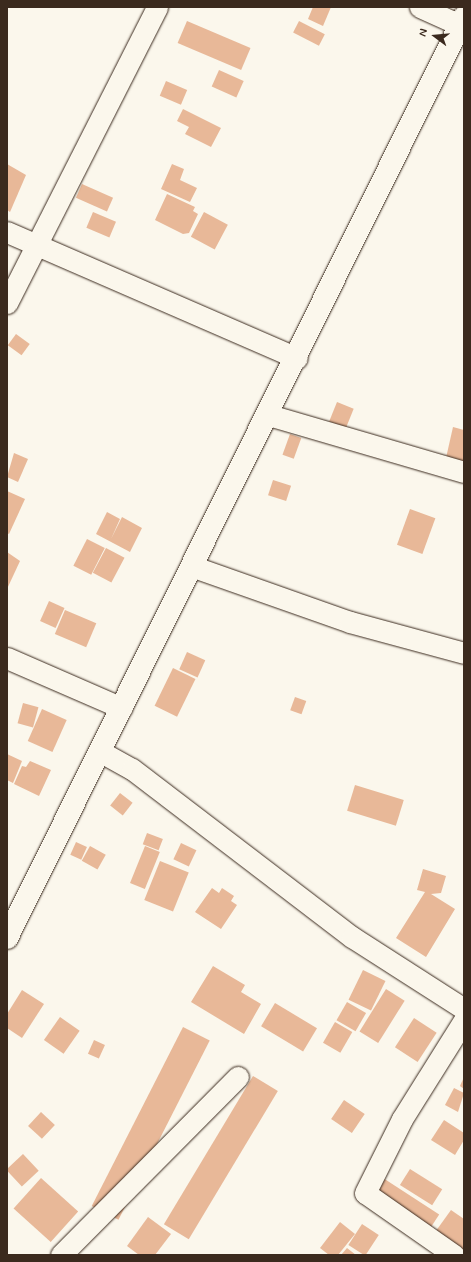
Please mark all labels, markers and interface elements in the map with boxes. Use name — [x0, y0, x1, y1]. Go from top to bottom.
north arrow — [415, 16, 455, 56]
text: N — [416, 27, 431, 38]

